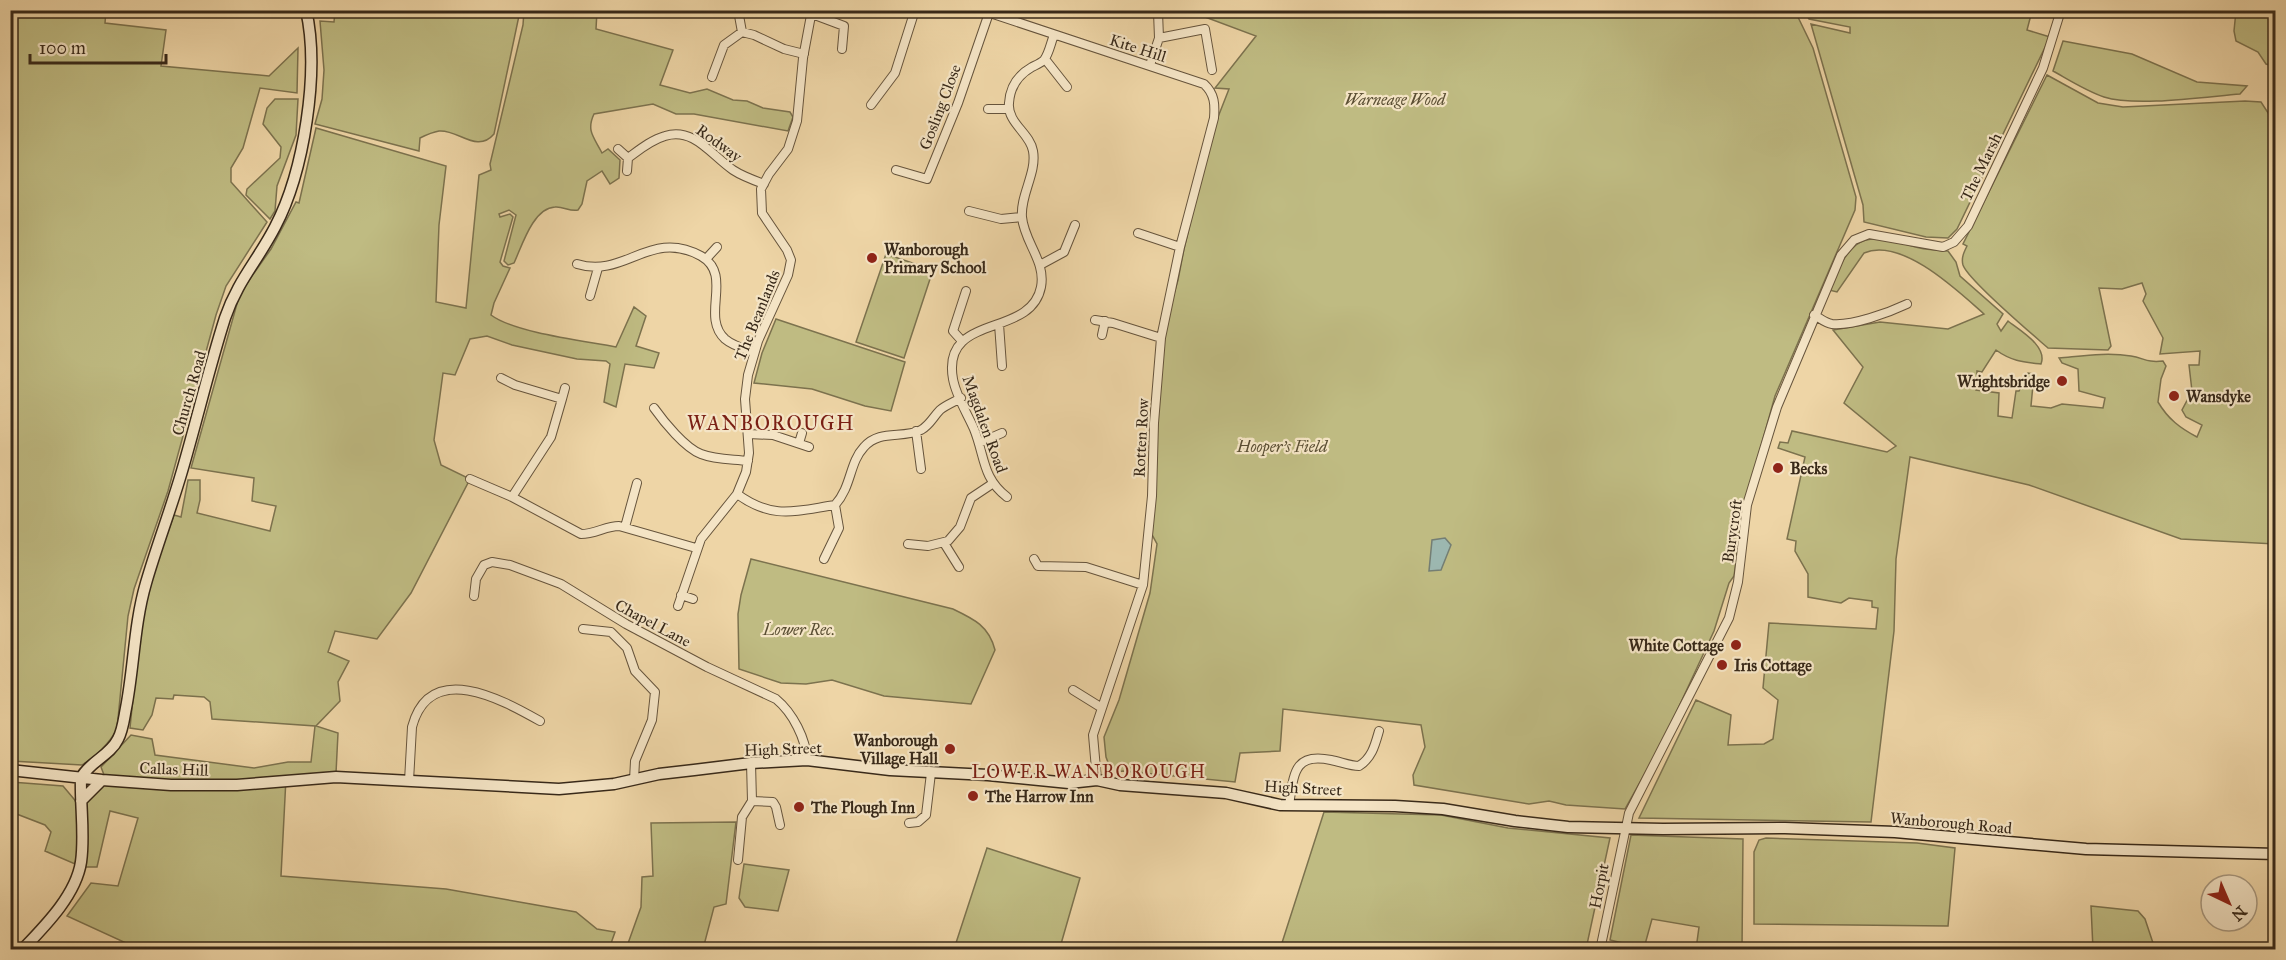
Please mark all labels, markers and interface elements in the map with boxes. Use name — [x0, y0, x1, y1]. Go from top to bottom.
scale bar — [30, 27, 166, 65]
street label: Kite Hill — [1107, 30, 1169, 66]
text: 100 m — [39, 37, 86, 59]
street label: Gosling Close — [915, 61, 966, 153]
park label: Warneage Wood — [1345, 90, 1447, 109]
street label: Rodway — [692, 120, 746, 166]
street label: The Marsh — [1956, 130, 2006, 204]
place label: Wanborough Primary School — [884, 240, 987, 278]
marker: Wanborough Primary School — [865, 251, 879, 265]
street label: The Beanlands — [730, 267, 784, 363]
street label: Church Road — [168, 348, 210, 438]
place label: Wrightsbridge — [1957, 372, 2050, 392]
street label: Magdalen Road — [958, 373, 1011, 476]
marker: Wrightsbridge — [2055, 374, 2069, 388]
place label: Wansdyke — [2186, 387, 2251, 407]
marker: Wansdyke — [2167, 389, 2181, 403]
street label: Rotten Row — [1129, 397, 1153, 478]
district label: WANBOROUGH — [687, 411, 855, 435]
park label: Hooper's Field — [1236, 437, 1329, 457]
place label: Becks — [1790, 459, 1827, 478]
marker: Becks — [1771, 461, 1785, 475]
street label: Burycroft — [1718, 497, 1746, 564]
street label: Chapel Lane — [612, 595, 694, 651]
park label: Lower Rec. — [762, 620, 835, 639]
place label: White Cottage — [1628, 636, 1724, 656]
marker: White Cottage — [1729, 638, 1743, 652]
place label: Iris Cottage — [1734, 656, 1812, 676]
marker: Iris Cottage — [1715, 658, 1729, 672]
place label: Wanborough Village Hall — [853, 731, 939, 769]
street label: High Street — [744, 738, 823, 761]
marker: Wanborough Village Hall — [943, 742, 957, 756]
street label: Callas Hill — [139, 758, 210, 780]
district label: LOWER WANBOROUGH — [971, 761, 1207, 783]
street label: High Street — [1264, 776, 1343, 801]
place label: The Harrow Inn — [984, 787, 1094, 806]
marker: The Harrow Inn — [966, 789, 980, 803]
place label: The Plough Inn — [810, 798, 915, 818]
marker: The Plough Inn — [792, 800, 806, 814]
street label: Wanborough Road — [1889, 808, 2013, 839]
street label: Horpit — [1585, 861, 1613, 910]
north arrow — [2199, 873, 2259, 933]
text: N — [2227, 902, 2251, 925]

